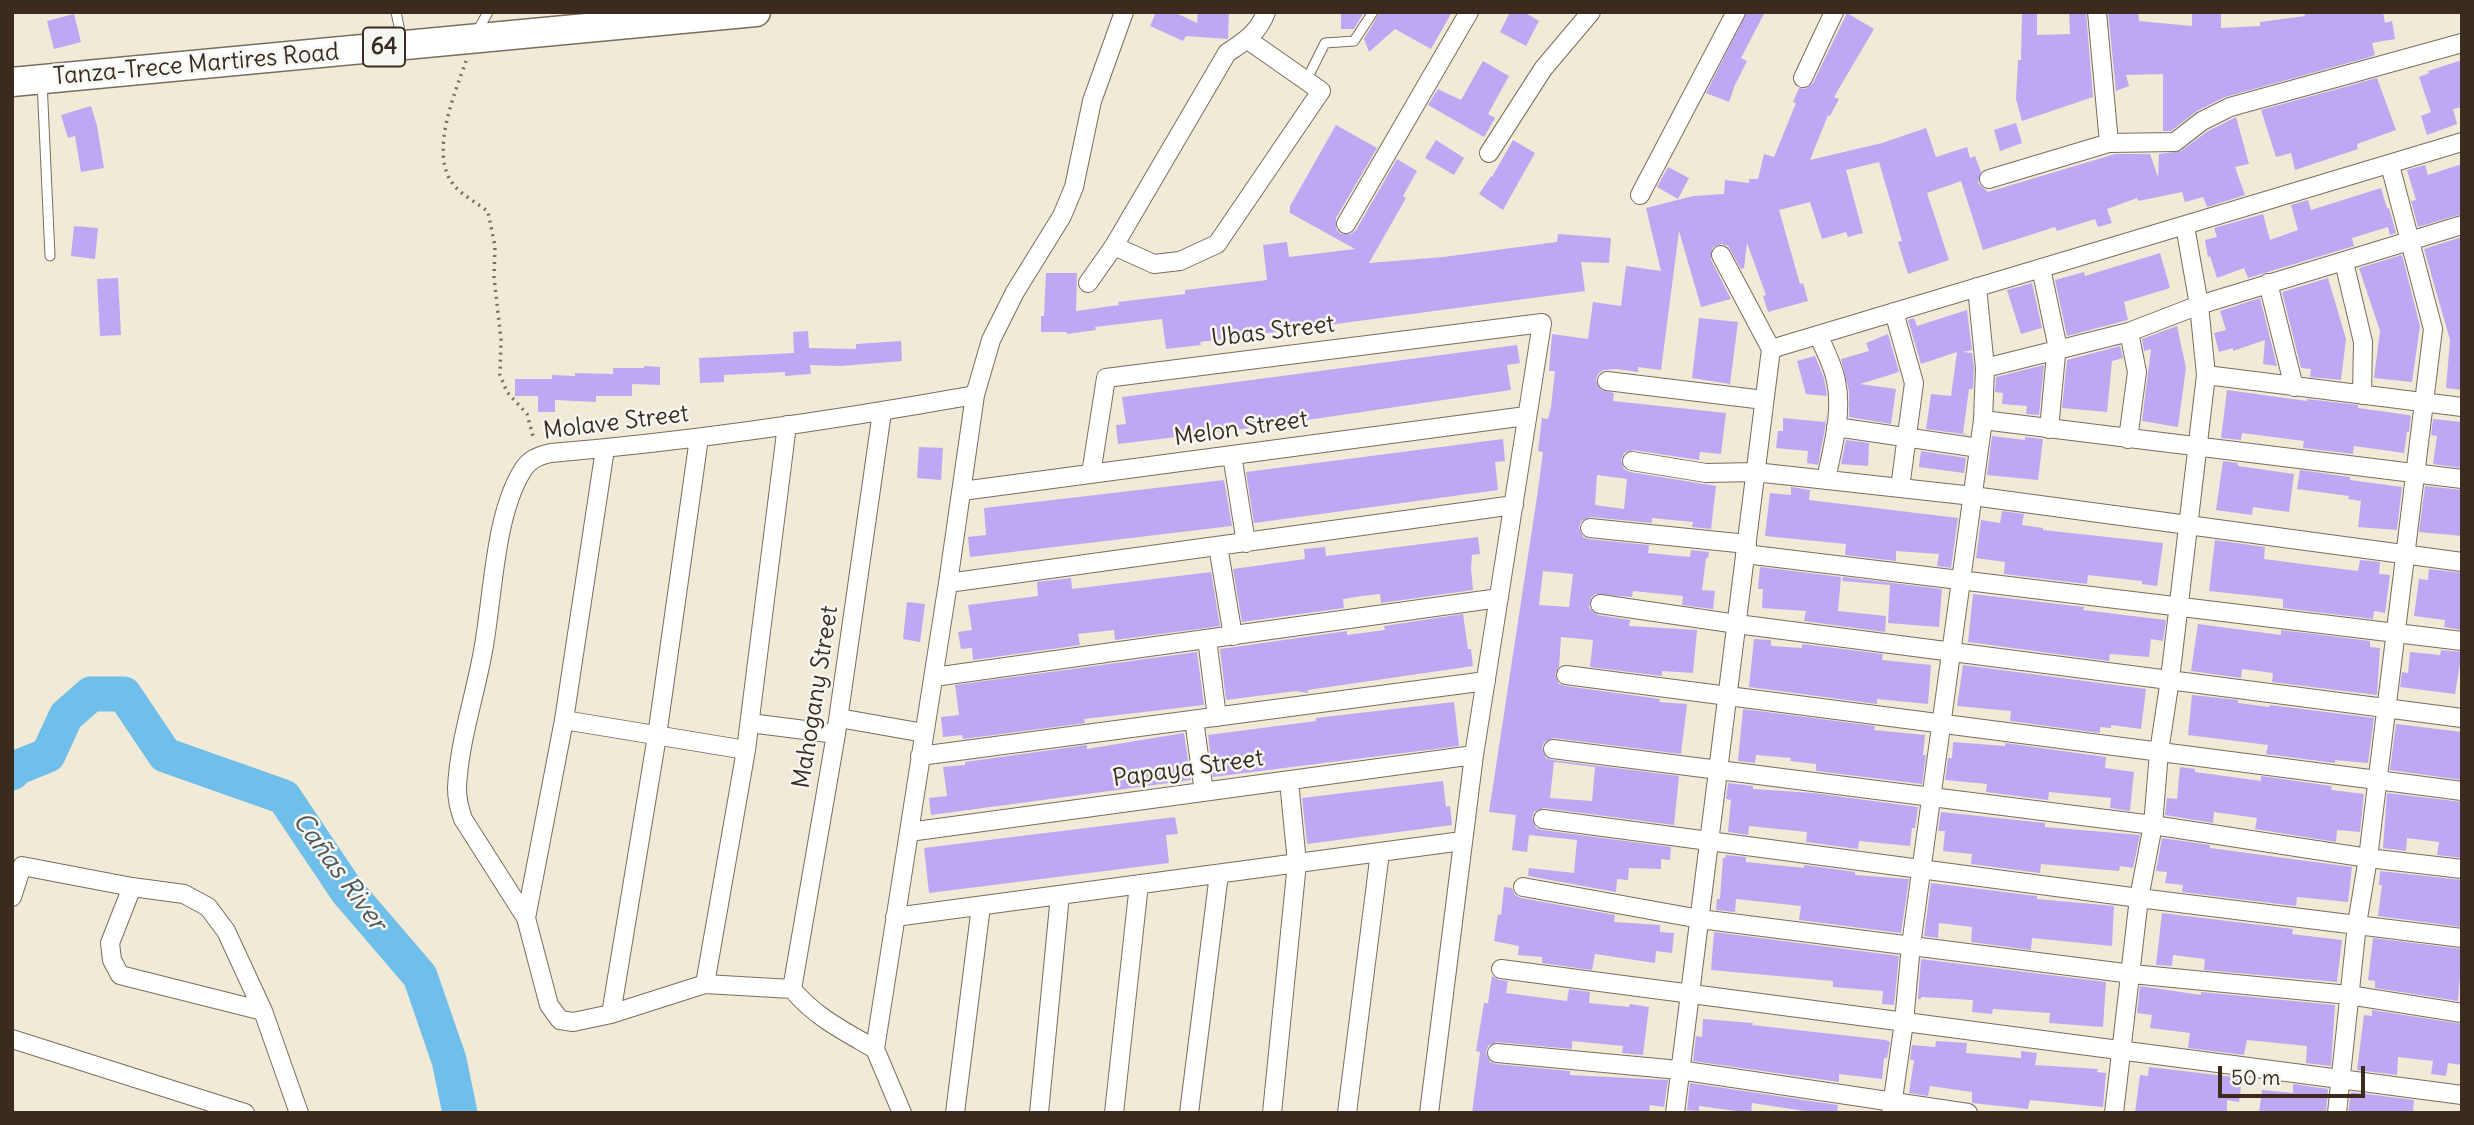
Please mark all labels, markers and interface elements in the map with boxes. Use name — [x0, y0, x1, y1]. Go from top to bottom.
road number: 64 — [363, 28, 405, 66]
street label: Tanza-Trece Martires Road — [52, 38, 340, 92]
street label: Ubas Street — [1210, 310, 1336, 354]
street label: Molave Street — [542, 400, 690, 446]
street label: Melon Street — [1172, 405, 1310, 453]
street label: Mahogany Street — [787, 604, 845, 790]
street label: Papaya Street — [1111, 744, 1265, 794]
water label: Cañas River — [285, 807, 393, 937]
scale bar — [2222, 1052, 2369, 1096]
text: 50 m — [2231, 1064, 2280, 1091]

